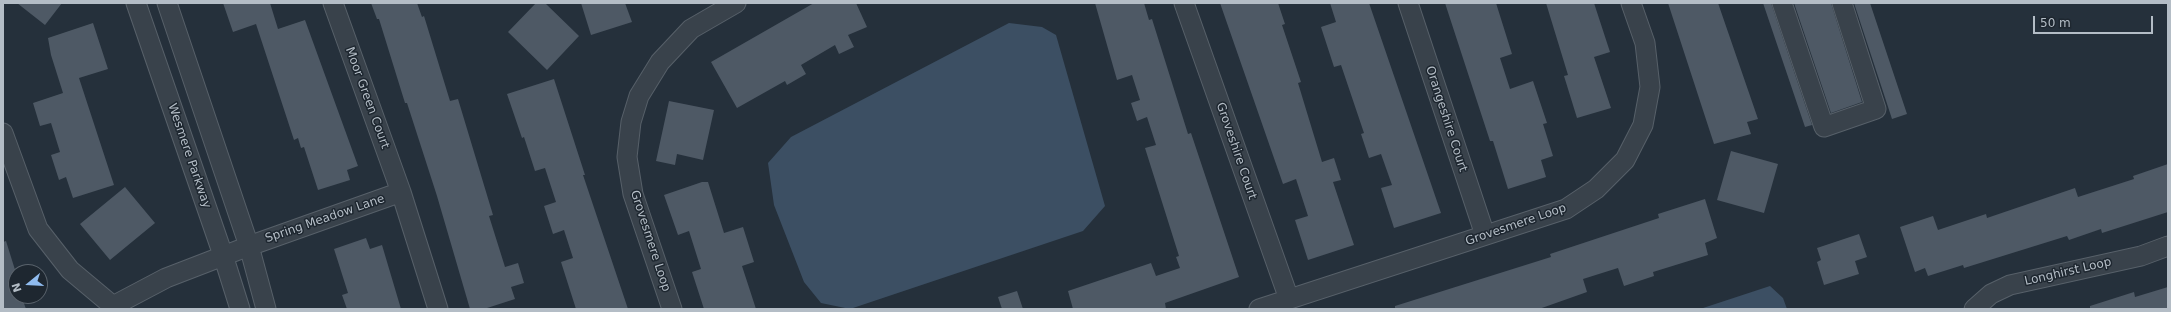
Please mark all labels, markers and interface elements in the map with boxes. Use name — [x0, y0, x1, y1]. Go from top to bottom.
scale bar — [2035, 8, 2155, 34]
text: 50 m — [2040, 16, 2071, 30]
street label: Moor Green Court — [342, 45, 392, 151]
street label: Orangeshire Court — [1422, 64, 1470, 174]
street label: Groveshire Court — [1213, 101, 1259, 201]
street label: Wesmere Parkway — [164, 102, 214, 210]
street label: Grovesmere Loop — [627, 188, 673, 294]
street label: Spring Meadow Lane — [263, 192, 387, 246]
street label: Grovesmere Loop — [1464, 201, 1568, 249]
street label: Longhirst Loop — [2023, 255, 2113, 289]
north arrow — [8, 264, 48, 304]
text: N — [9, 281, 25, 294]

